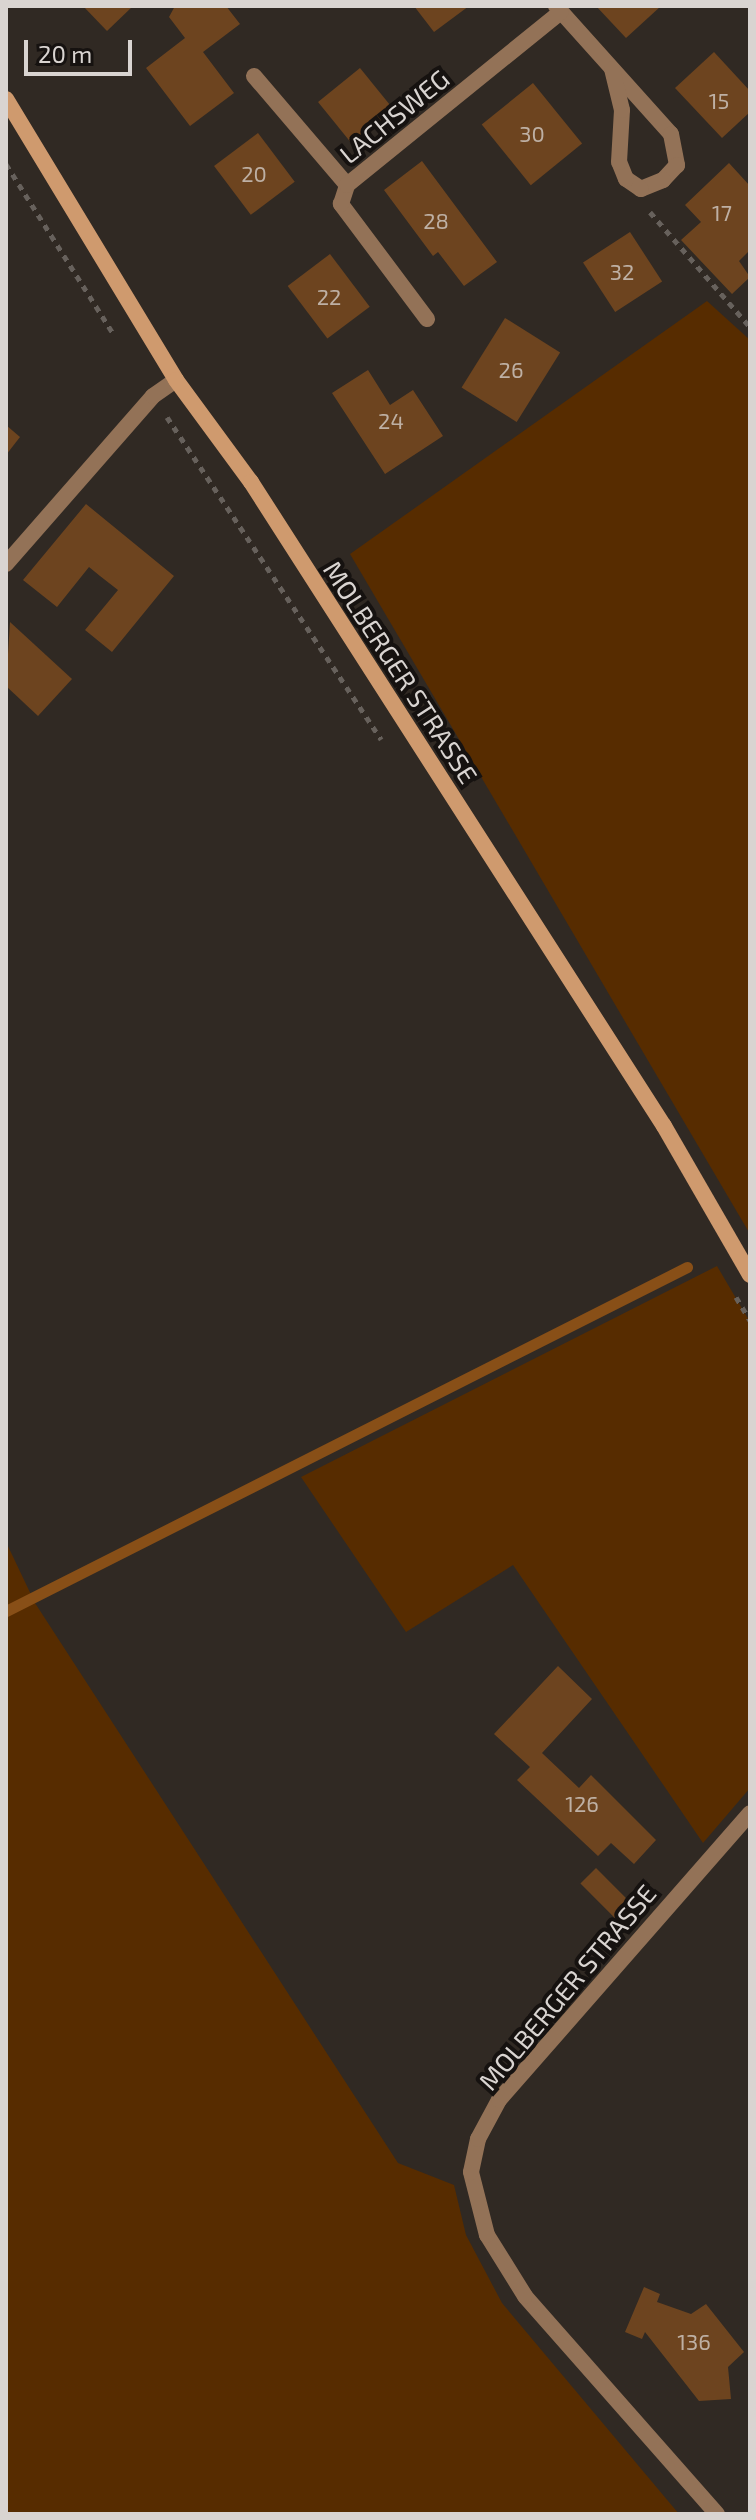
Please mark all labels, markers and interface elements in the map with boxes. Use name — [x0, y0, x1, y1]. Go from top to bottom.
scale bar — [28, 24, 136, 74]
text: 20 m — [38, 39, 92, 68]
street label: LACHSWEG — [333, 62, 455, 170]
house number: 15 — [709, 88, 729, 114]
house number: 30 — [519, 121, 545, 147]
house number: 20 — [241, 161, 267, 187]
house number: 17 — [712, 200, 732, 226]
house number: 28 — [423, 208, 449, 234]
house number: 32 — [610, 259, 634, 285]
house number: 22 — [317, 284, 341, 310]
house number: 26 — [499, 357, 523, 383]
house number: 24 — [378, 408, 404, 434]
street label: MOLBERGER STRASSE — [317, 555, 485, 789]
house number: 126 — [565, 1791, 599, 1817]
street label: MOLBERGER STRASSE — [472, 1878, 662, 2096]
house number: 136 — [677, 2329, 711, 2355]

